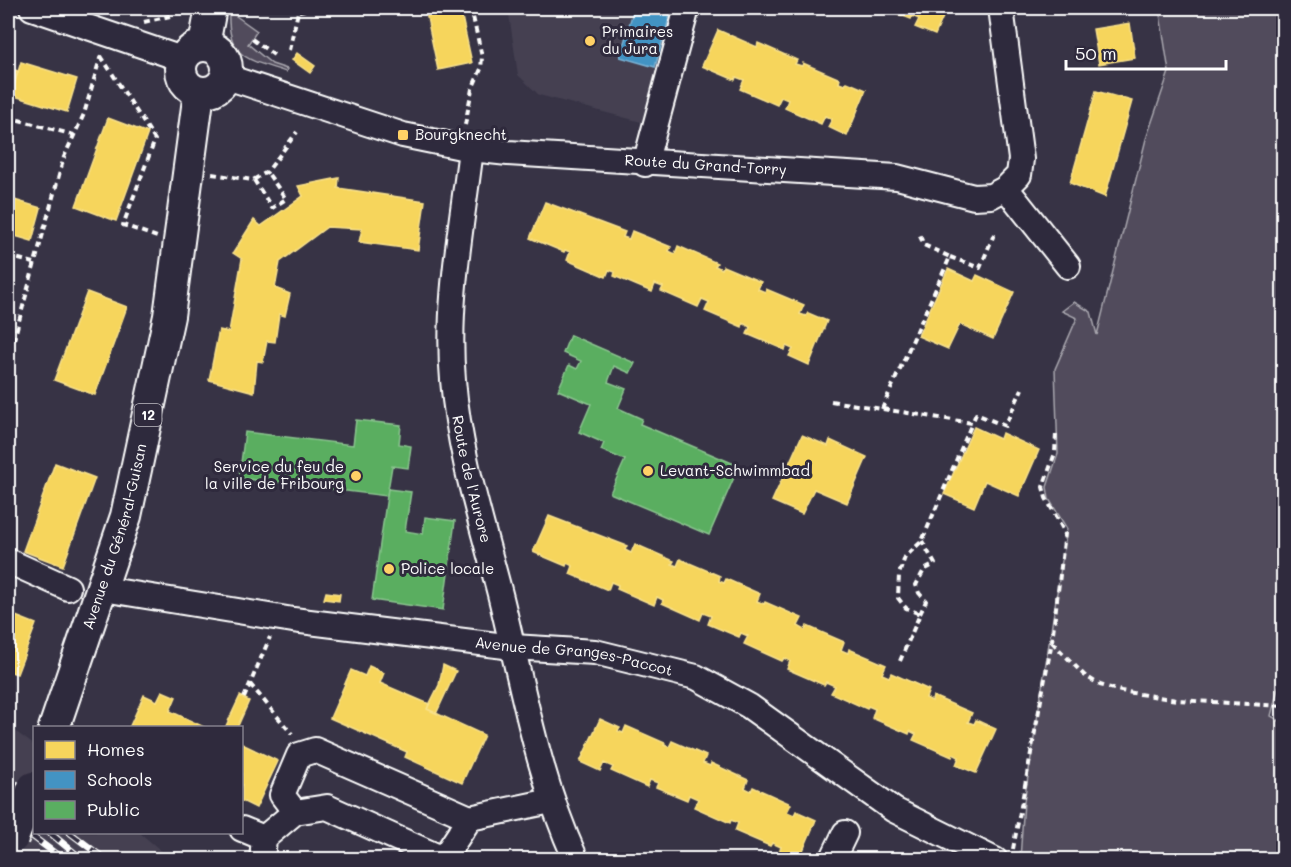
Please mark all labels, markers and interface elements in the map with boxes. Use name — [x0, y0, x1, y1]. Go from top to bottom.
place label: Primaires du Jura — [602, 21, 673, 58]
scale bar — [1066, 33, 1226, 71]
marker: Primaires du Jura — [583, 34, 597, 48]
text: 50 m — [1075, 41, 1117, 65]
place label: Bourgknecht — [415, 124, 507, 144]
marker: Bourgknecht — [396, 128, 410, 142]
street label: Route du Grand-Torry — [624, 149, 788, 179]
road number: 12 — [134, 404, 162, 426]
street label: Route de l'Aurore — [448, 414, 497, 545]
street label: Avenue du Général-Guisan — [77, 442, 150, 632]
place label: Service du feu de la ville de Fribourg — [205, 456, 344, 493]
place label: Levant-Schwimmbad — [660, 460, 810, 480]
marker: Levant-Schwimmbad — [641, 464, 655, 478]
marker: Service du feu de la ville de Fribourg — [349, 469, 363, 483]
place label: Police locale — [401, 558, 494, 578]
marker: Police locale — [382, 562, 396, 576]
street label: Avenue de Granges-Paccot — [474, 631, 675, 680]
legend — [33, 726, 243, 834]
text: Homes — [87, 737, 145, 761]
text: Schools — [87, 767, 152, 791]
text: Public — [87, 797, 140, 821]

